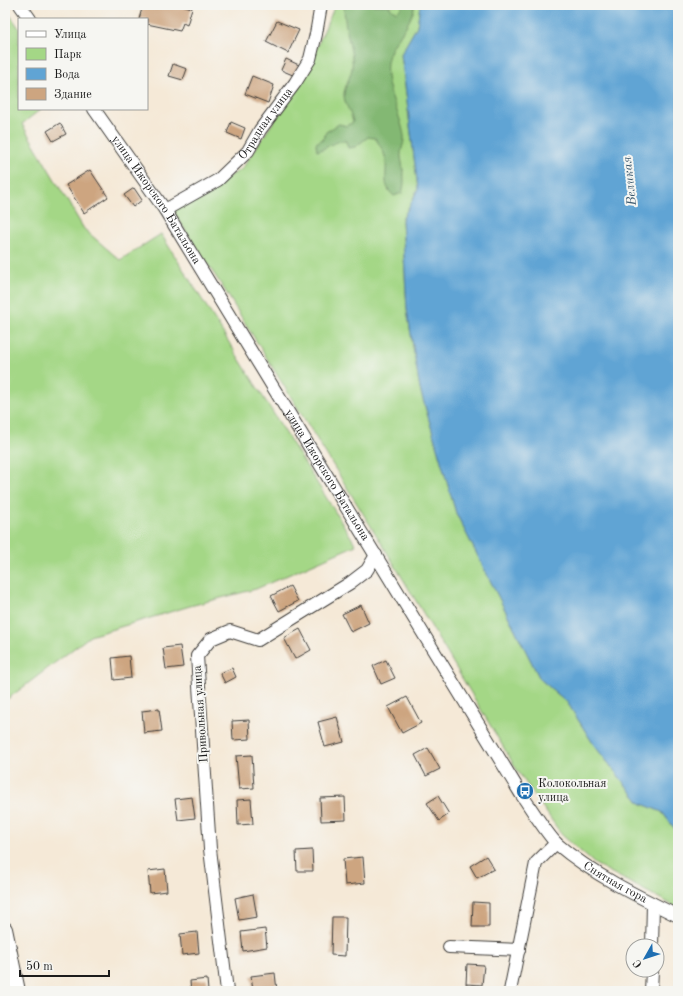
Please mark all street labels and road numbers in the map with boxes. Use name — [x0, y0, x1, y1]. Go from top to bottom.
street label: Отрадная улица — [237, 86, 295, 162]
street label: улица Ижорского Батальона — [109, 134, 203, 266]
street label: улица Ижорского Батальона — [282, 407, 371, 543]
street label: Привольная улица — [192, 665, 210, 763]
street label: Снятная гора — [581, 860, 649, 906]

